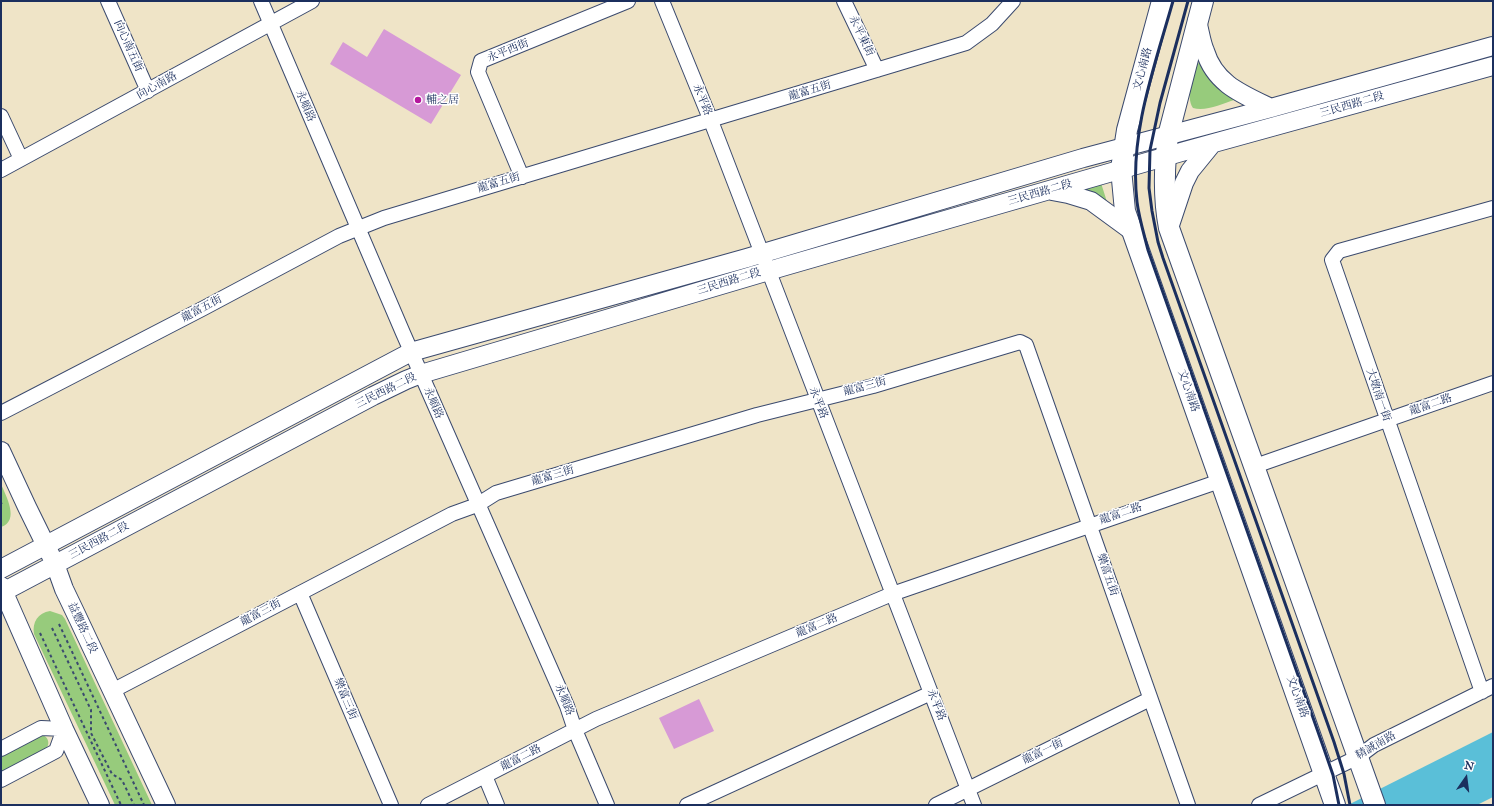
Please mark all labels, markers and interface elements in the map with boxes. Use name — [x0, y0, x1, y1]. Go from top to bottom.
street label: 永平東街 — [845, 13, 877, 59]
street label: 向心南五街 — [111, 18, 145, 74]
street label: 永平西街 — [485, 37, 531, 65]
street label: 文心南路 — [1131, 46, 1155, 92]
street label: 向心南路 — [135, 70, 179, 102]
street label: 龍富五街 — [787, 78, 833, 104]
street label: 永平路 — [690, 82, 714, 118]
street label: 永順路 — [292, 88, 318, 124]
street label: 三民西路二段 — [1318, 90, 1386, 120]
place label: 輔之居 — [426, 93, 459, 107]
marker: 輔之居 — [413, 95, 423, 105]
street label: 龍富五街 — [476, 170, 522, 196]
street label: 三民西路二段 — [1006, 178, 1074, 208]
street label: 三民西路二段 — [696, 266, 762, 298]
street label: 龍富五街 — [179, 293, 225, 325]
street label: 大墩南一街 — [1363, 367, 1393, 423]
street label: 文心南路 — [1175, 368, 1201, 414]
street label: 三民西路二段 — [353, 371, 419, 411]
street label: 龍富三街 — [842, 375, 888, 399]
street label: 永順路 — [420, 385, 446, 421]
street label: 永平路 — [806, 385, 830, 421]
street label: 龍富二路 — [1408, 392, 1454, 418]
street label: 龍富三街 — [530, 463, 576, 489]
street label: 龍富二路 — [1098, 501, 1144, 527]
street label: 三民西路二段 — [67, 520, 131, 562]
street label: 樂富五街 — [1094, 552, 1120, 598]
street label: 龍富三街 — [238, 597, 284, 629]
street label: 益豐路二段 — [64, 600, 100, 656]
street label: 龍富二路 — [794, 611, 840, 641]
street label: 文心南路 — [1283, 674, 1311, 720]
street label: 樂富三街 — [330, 676, 360, 722]
street label: 永順路 — [552, 682, 576, 718]
street label: 永平路 — [924, 687, 948, 723]
street label: 精誠南路 — [1354, 729, 1398, 763]
street label: 龍富一街 — [1020, 736, 1066, 768]
street label: 龍富二路 — [498, 742, 544, 774]
north arrow — [1446, 758, 1486, 798]
text: N — [1463, 758, 1475, 773]

